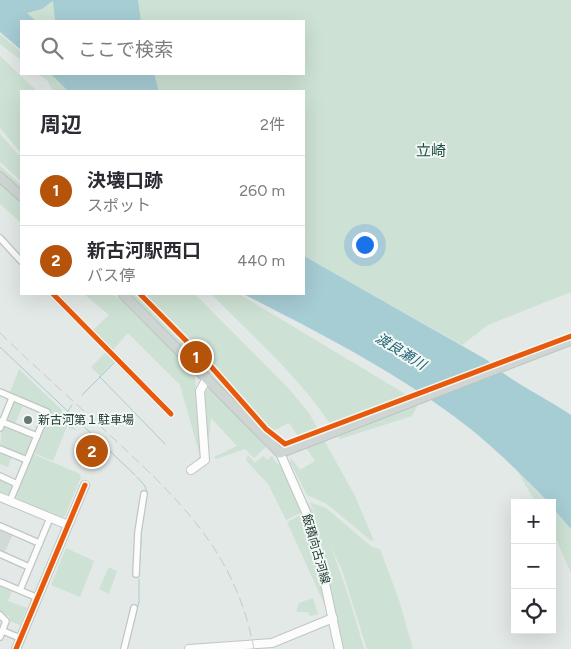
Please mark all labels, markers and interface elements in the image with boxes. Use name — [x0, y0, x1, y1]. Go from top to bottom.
search box — [20, 20, 305, 75]
icon: search — [38, 34, 66, 62]
text: ここで検索 — [78, 38, 173, 61]
text: 周辺 — [40, 112, 82, 137]
text: 2件 — [260, 115, 285, 134]
district label: 立崎 — [416, 142, 446, 160]
text: 決壊口跡 — [87, 169, 163, 192]
text: 1 — [53, 181, 59, 200]
text: 260 m — [239, 181, 285, 200]
text: スポット — [87, 196, 151, 215]
your location — [352, 232, 378, 258]
text: 新古河駅西口 — [87, 239, 201, 262]
text: 2 — [51, 251, 61, 270]
text: 440 m — [237, 251, 285, 270]
text: バス停 — [87, 266, 135, 285]
water label: 渡良瀬川 — [372, 329, 431, 375]
pin: 1 — [180, 338, 212, 376]
place label: 新古河第１駐車場 — [38, 413, 134, 427]
marker: 新古河第１駐車場 — [22, 414, 34, 426]
pin: 2 — [76, 432, 108, 470]
map controls — [511, 499, 556, 634]
button: + — [511, 499, 556, 544]
street label: 飯積向古河線 — [299, 512, 333, 586]
button: − — [511, 544, 556, 589]
button: locate — [511, 589, 556, 634]

